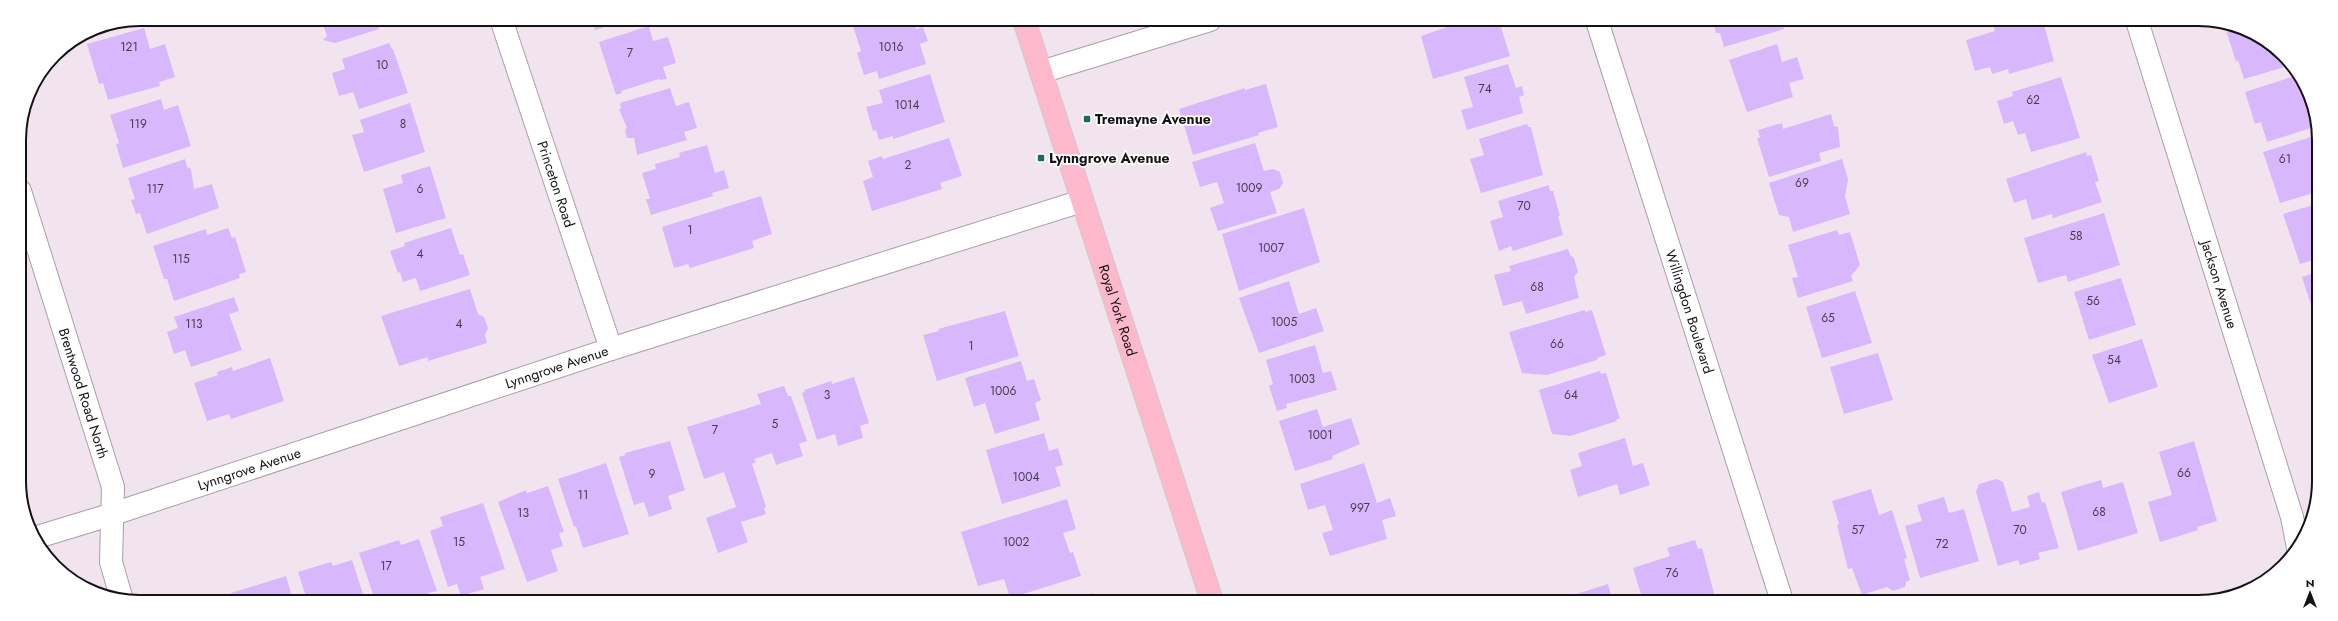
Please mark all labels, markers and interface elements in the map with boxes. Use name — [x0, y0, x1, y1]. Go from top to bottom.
house number: 121 — [120, 38, 138, 56]
house number: 1016 — [879, 38, 904, 56]
house number: 7 — [627, 44, 634, 62]
house number: 10 — [376, 56, 388, 74]
house number: 74 — [1478, 80, 1492, 98]
house number: 62 — [2026, 91, 2040, 109]
house number: 1014 — [895, 96, 920, 114]
place label: Tremayne Avenue — [1095, 109, 1211, 129]
marker: Tremayne Avenue — [1082, 114, 1092, 124]
house number: 119 — [129, 115, 147, 133]
house number: 8 — [400, 115, 406, 133]
street label: Princeton Road — [532, 138, 580, 230]
place label: Lynngrove Avenue — [1049, 148, 1170, 168]
house number: 61 — [2279, 150, 2291, 168]
marker: Lynngrove Avenue — [1036, 153, 1046, 163]
house number: 2 — [905, 156, 912, 174]
house number: 69 — [1795, 174, 1809, 192]
house number: 1009 — [1236, 179, 1262, 197]
house number: 117 — [146, 180, 164, 198]
house number: 6 — [417, 180, 424, 198]
house number: 70 — [1517, 197, 1531, 215]
house number: 1 — [687, 221, 693, 239]
house number: 58 — [2069, 227, 2083, 245]
street label: Jackson Avenue — [2196, 236, 2243, 331]
house number: 1007 — [1258, 239, 1285, 257]
house number: 4 — [417, 245, 424, 263]
street label: Willingdon Boulevard — [1661, 247, 1719, 376]
house number: 115 — [172, 250, 190, 268]
street label: Royal York Road — [1094, 262, 1142, 359]
house number: 68 — [1530, 278, 1544, 296]
house number: 56 — [2086, 292, 2100, 310]
house number: 65 — [1821, 309, 1835, 327]
house number: 1005 — [1271, 313, 1298, 331]
house number: 113 — [185, 315, 203, 333]
house number: 4 — [456, 315, 463, 333]
street label: Brentwood Road North — [54, 326, 113, 461]
house number: 66 — [1550, 335, 1564, 353]
house number: 1 — [968, 337, 974, 355]
street label: Lynngrove Avenue — [503, 341, 611, 393]
house number: 54 — [2107, 351, 2121, 369]
house number: 1003 — [1289, 370, 1316, 388]
house number: 1006 — [990, 382, 1016, 400]
house number: 3 — [824, 386, 831, 404]
house number: 64 — [1564, 386, 1578, 404]
house number: 5 — [772, 415, 779, 433]
house number: 7 — [712, 421, 719, 439]
house number: 1001 — [1307, 426, 1333, 444]
street label: Lynngrove Avenue — [195, 442, 303, 495]
house number: 66 — [2177, 464, 2191, 482]
house number: 9 — [649, 465, 656, 483]
house number: 1004 — [1013, 468, 1039, 486]
house number: 11 — [578, 486, 588, 504]
house number: 997 — [1350, 499, 1371, 517]
house number: 68 — [2092, 503, 2106, 521]
house number: 13 — [517, 504, 529, 522]
house number: 57 — [1851, 521, 1865, 539]
house number: 70 — [2013, 521, 2027, 539]
house number: 15 — [453, 533, 465, 551]
house number: 1002 — [1003, 533, 1029, 551]
house number: 72 — [1935, 535, 1949, 553]
house number: 17 — [380, 557, 393, 575]
house number: 76 — [1665, 564, 1679, 582]
north arrow — [2290, 573, 2330, 613]
text: N — [2306, 575, 2314, 591]

